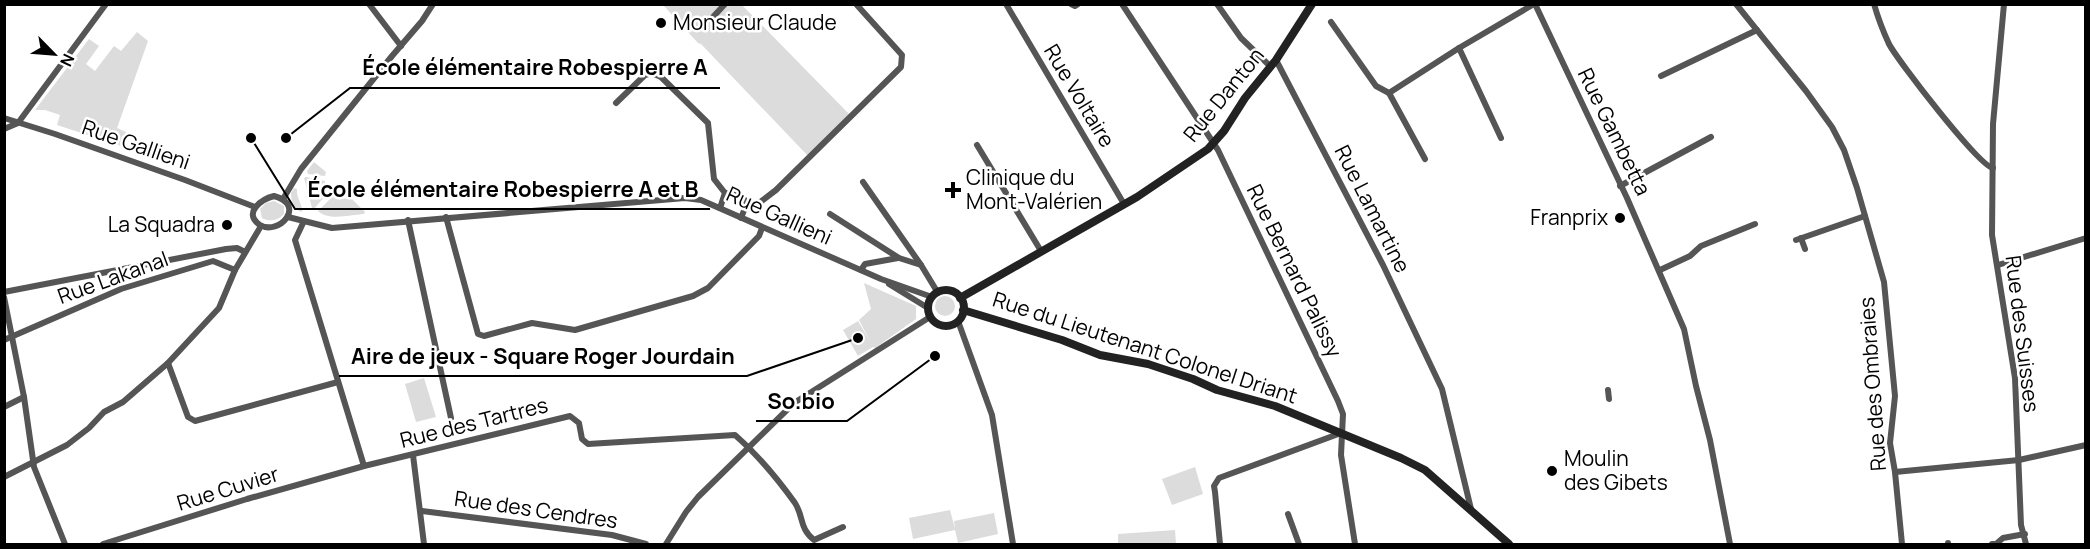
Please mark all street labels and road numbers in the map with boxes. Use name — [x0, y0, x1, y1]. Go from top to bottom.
street label: Rue Voltaire — [1038, 39, 1122, 152]
street label: Rue Danton — [1177, 42, 1270, 147]
street label: Rue Gambetta — [1572, 63, 1658, 200]
street label: Rue Gallieni — [78, 112, 194, 176]
street label: Rue Lamartine — [1329, 140, 1417, 277]
street label: Rue Gallieni — [722, 179, 837, 251]
street label: Rue Bernard Palissy — [1241, 179, 1349, 362]
street label: Rue Lakanal — [54, 244, 172, 310]
street label: Rue des Suisses — [1999, 254, 2047, 414]
street label: Rue du Lieutenant Colonel Driant — [990, 285, 1301, 410]
street label: Rue des Ombraies — [1852, 296, 1892, 472]
street label: Rue des Tartres — [397, 390, 551, 454]
street label: Rue Cuvier — [173, 459, 282, 517]
street label: Rue des Cendres — [453, 484, 620, 534]

